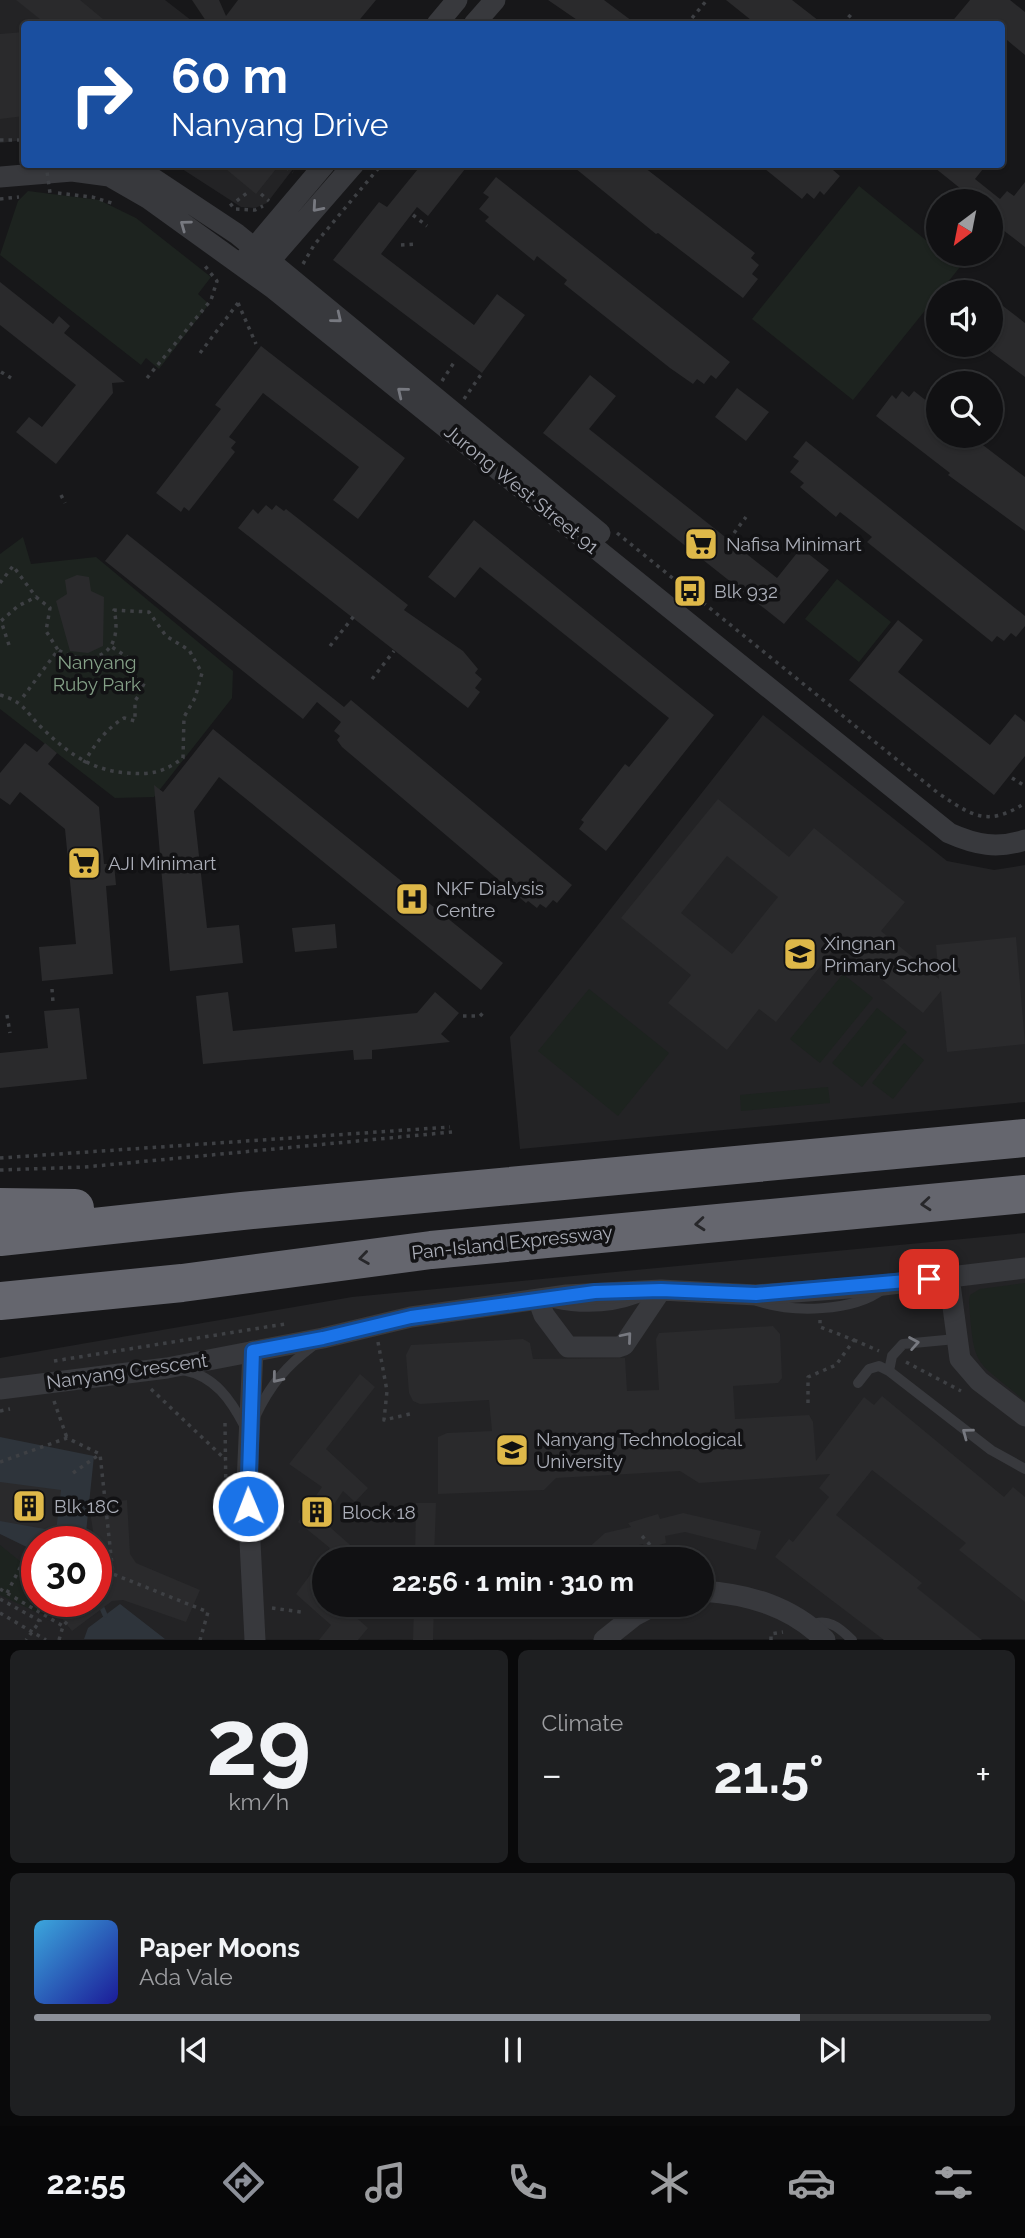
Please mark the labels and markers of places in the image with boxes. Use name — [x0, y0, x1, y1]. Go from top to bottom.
supermarket icon: Nafisa Minimart — [682, 525, 720, 563]
place label: Nafisa Minimart — [726, 533, 862, 555]
bus stop icon: Blk 932 — [671, 572, 709, 610]
place label: Blk 932 — [714, 580, 778, 602]
supermarket icon: AJI Minimart — [65, 844, 103, 882]
place label: AJI Minimart — [108, 852, 217, 874]
place label: NKF Dialysis Centre — [436, 877, 544, 921]
hospital icon: NKF Dialysis Centre — [393, 880, 431, 918]
place label: Xingnan Primary School — [824, 932, 957, 976]
school or university icon: Xingnan Primary School — [781, 935, 819, 973]
pin — [899, 1249, 959, 1309]
place label: Nanyang Technological University — [536, 1428, 743, 1472]
school or university icon: Nanyang Technological University — [493, 1431, 531, 1469]
building icon: Blk 18C — [10, 1487, 48, 1525]
building icon: Block 18 — [298, 1493, 336, 1531]
place label: Blk 18C — [54, 1495, 119, 1517]
place label: Block 18 — [342, 1501, 416, 1523]

